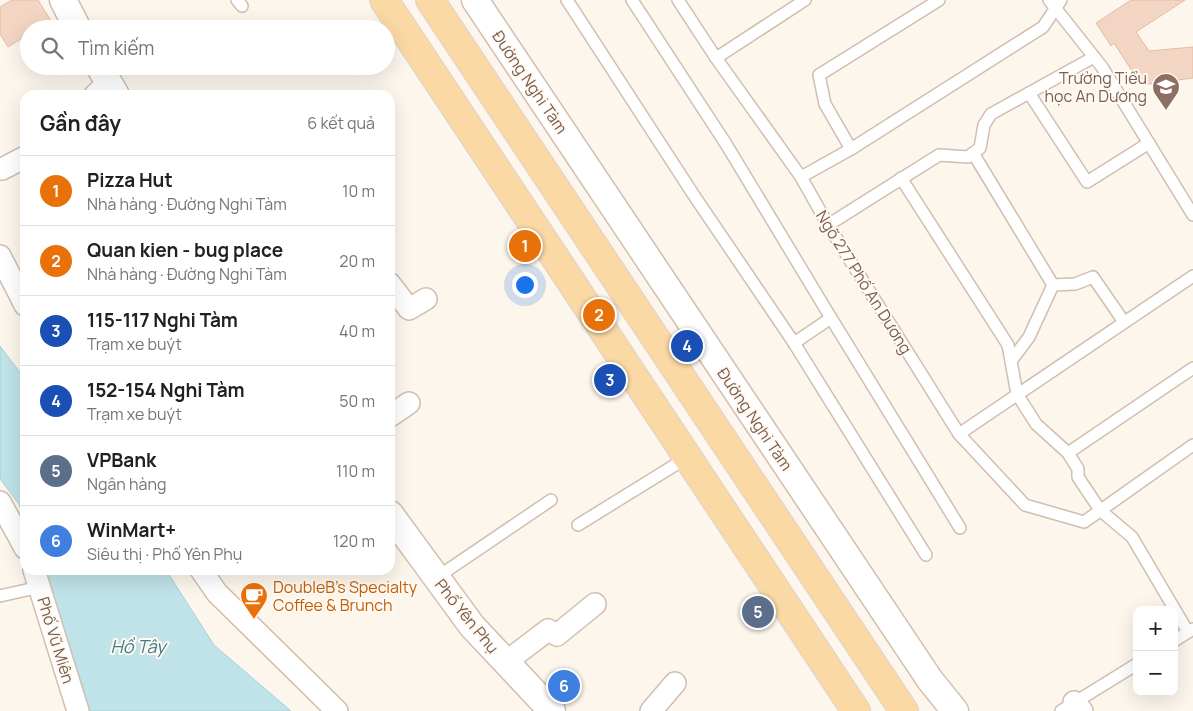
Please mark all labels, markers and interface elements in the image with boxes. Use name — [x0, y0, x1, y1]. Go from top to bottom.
search box — [20, 20, 395, 75]
street label: Đường Nghi Tàm — [487, 26, 573, 138]
icon: search — [38, 34, 66, 62]
text: Tìm kiếm — [78, 35, 154, 61]
place label: Trường Tiểu học An Dương — [1044, 67, 1147, 107]
school or university icon: Trường Tiểu học An Dương — [1151, 72, 1181, 111]
text: Gần đây — [40, 109, 121, 137]
text: 6 kết quả — [307, 112, 375, 134]
text: Pizza Hut — [87, 167, 173, 193]
text: 1 — [52, 180, 60, 202]
text: 10 m — [342, 180, 375, 202]
text: Nhà hàng · Đường Nghi Tàm — [87, 193, 287, 215]
street label: Ngõ 277 Phố An Dương — [811, 206, 917, 358]
pin: 1 — [509, 227, 541, 265]
text: Quan kien - bug place — [87, 237, 283, 263]
text: 2 — [51, 250, 61, 272]
text: 20 m — [339, 250, 375, 272]
text: Nhà hàng · Đường Nghi Tàm — [87, 263, 287, 285]
your location — [512, 272, 538, 298]
pin: 2 — [583, 296, 615, 334]
text: 115-117 Nghi Tàm — [87, 307, 238, 333]
text: 3 — [51, 320, 61, 342]
text: 40 m — [339, 320, 375, 342]
pin: 4 — [671, 327, 703, 365]
text: Trạm xe buýt — [87, 333, 182, 355]
pin: 3 — [594, 361, 626, 399]
street label: Đường Nghi Tàm — [712, 363, 798, 475]
text: 152-154 Nghi Tàm — [87, 377, 245, 403]
text: 4 — [51, 390, 61, 412]
text: 50 m — [339, 390, 375, 412]
text: Trạm xe buýt — [87, 403, 182, 425]
text: VPBank — [87, 447, 156, 473]
text: 5 — [51, 460, 61, 482]
text: 110 m — [336, 460, 375, 482]
text: Ngân hàng — [87, 473, 166, 495]
text: WinMart+ — [87, 517, 176, 543]
text: 6 — [51, 530, 61, 552]
text: 120 m — [333, 530, 375, 552]
text: Siêu thị · Phố Yên Phụ — [87, 543, 242, 565]
street label: Phố Yên Phụ — [430, 574, 504, 658]
place label: DoubleB’s Specialty Coffee & Brunch — [273, 576, 418, 616]
cafe icon: DoubleB’s Specialty Coffee & Brunch — [239, 581, 269, 620]
pin: 5 — [742, 593, 774, 631]
street label: Phố Vũ Miên — [32, 594, 80, 686]
map controls — [1133, 606, 1178, 696]
button: + — [1133, 606, 1178, 651]
water label: Hồ Tây — [111, 634, 168, 658]
button: − — [1133, 651, 1178, 696]
pin: 6 — [548, 667, 580, 705]

